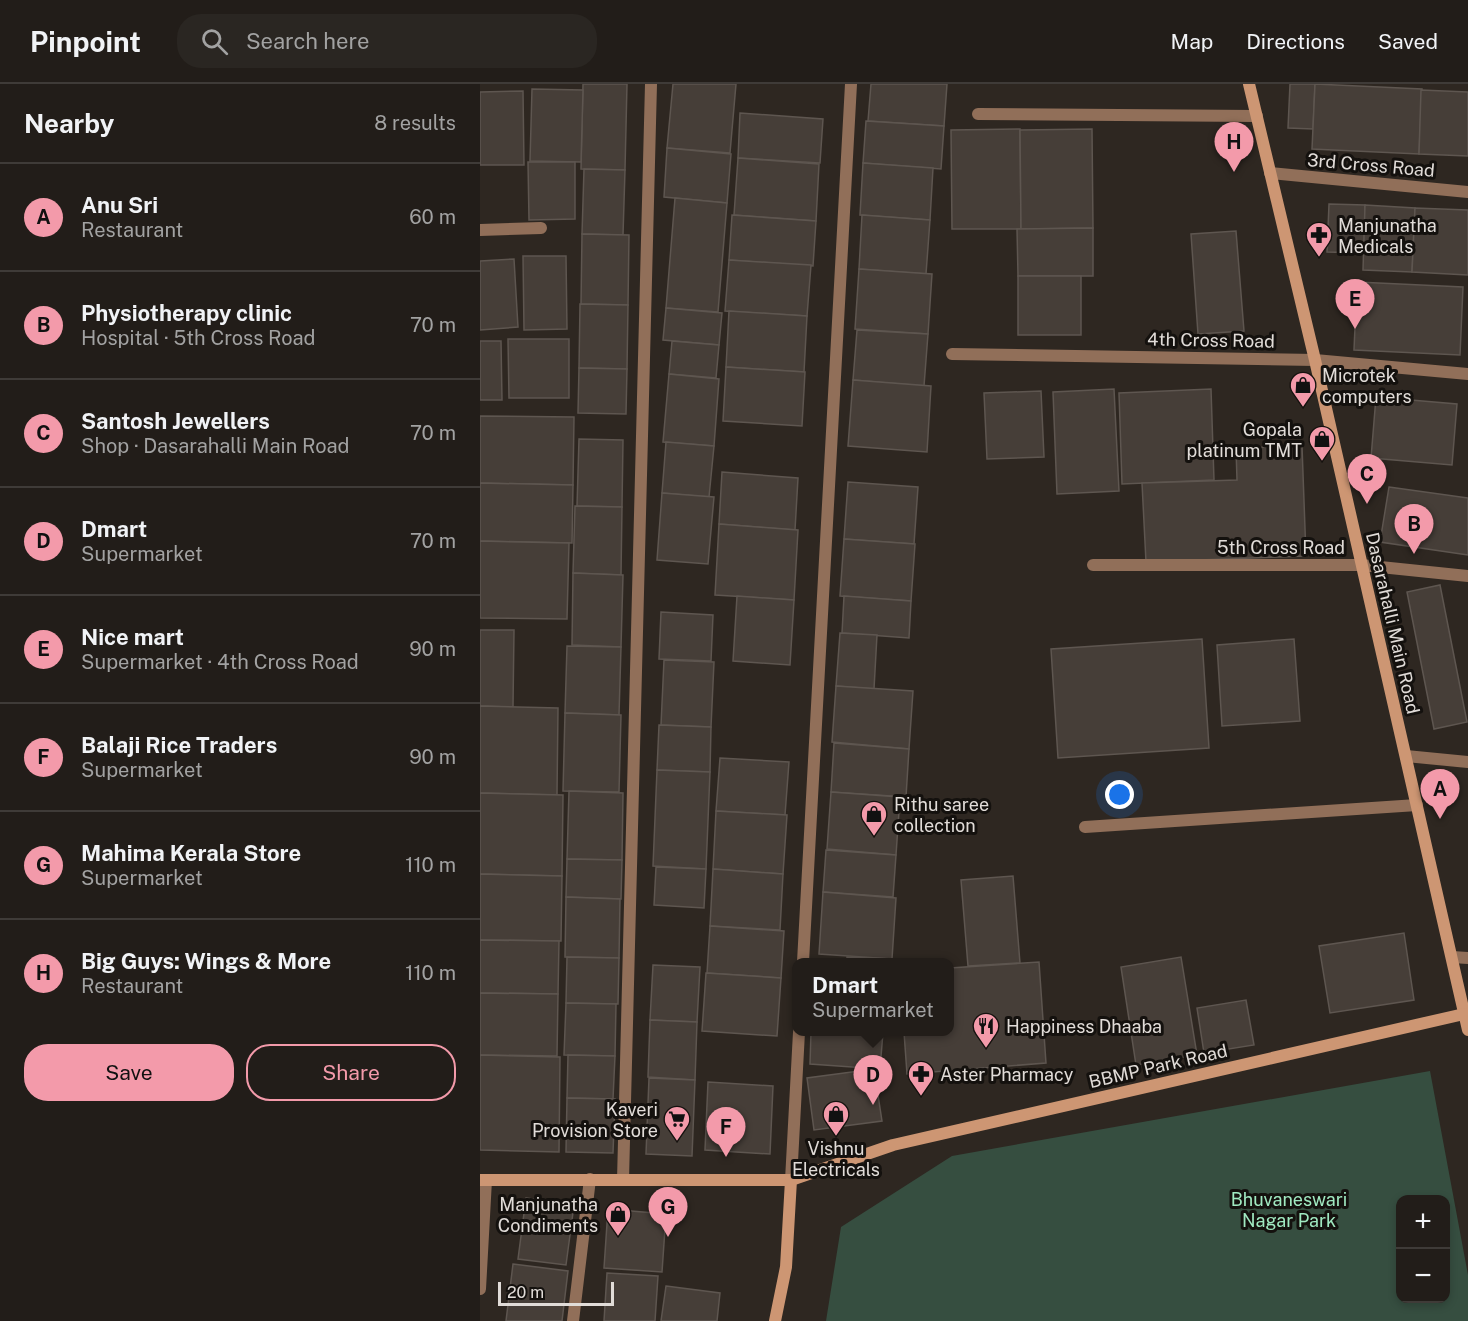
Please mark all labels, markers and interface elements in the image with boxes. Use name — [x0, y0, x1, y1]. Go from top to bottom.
search box — [177, 14, 597, 68]
text: Pinpoint — [30, 25, 141, 58]
icon: search — [198, 25, 231, 58]
text: Search here — [246, 28, 369, 54]
text: Map — [1171, 29, 1213, 54]
text: Directions — [1246, 29, 1345, 54]
text: Saved — [1378, 29, 1438, 54]
text: Nearby — [24, 108, 114, 139]
text: 8 results — [374, 111, 456, 135]
pin: H — [1214, 122, 1254, 172]
street label: 3rd Cross Road — [1306, 149, 1436, 181]
text: Anu Sri — [81, 192, 158, 218]
text: A — [36, 205, 51, 229]
text: 60 m — [409, 205, 456, 229]
place label: Manjunatha Medicals — [1338, 215, 1437, 257]
text: Restaurant — [81, 218, 183, 242]
pharmacy icon: Manjunatha Medicals — [1304, 220, 1334, 258]
pin: E — [1336, 280, 1374, 329]
text: Physiotherapy clinic — [81, 300, 292, 326]
text: B — [37, 313, 50, 337]
text: 70 m — [410, 313, 456, 337]
text: Hospital · 5th Cross Road — [81, 326, 315, 350]
street label: 4th Cross Road — [1147, 328, 1275, 352]
place label: Microtek computers — [1322, 365, 1412, 407]
shop icon: Microtek computers — [1288, 370, 1318, 408]
text: Santosh Jewellers — [81, 408, 270, 434]
place label: Gopala platinum TMT — [1187, 419, 1302, 461]
text: C — [36, 421, 51, 445]
text: 70 m — [410, 421, 456, 445]
shop icon: Gopala platinum TMT — [1307, 424, 1337, 462]
text: Shop · Dasarahalli Main Road — [81, 434, 349, 458]
pin: C — [1348, 454, 1386, 504]
pin: B — [1394, 504, 1434, 554]
text: Dmart — [81, 516, 147, 542]
text: D — [36, 529, 51, 553]
text: 70 m — [410, 529, 456, 553]
street label: Dasarahalli Main Road — [1362, 530, 1424, 716]
street label: 5th Cross Road — [1217, 537, 1345, 558]
text: Supermarket — [81, 542, 203, 566]
text: Nice mart — [81, 624, 184, 650]
text: E — [37, 637, 50, 661]
text: 90 m — [409, 637, 456, 661]
text: Supermarket · 4th Cross Road — [81, 650, 359, 674]
text: Balaji Rice Traders — [81, 732, 277, 758]
text: F — [37, 745, 50, 769]
text: 90 m — [409, 745, 456, 769]
text: Supermarket — [81, 758, 203, 782]
pin: A — [1420, 770, 1460, 819]
your location — [1105, 780, 1134, 809]
place label: Rithu saree collection — [894, 794, 989, 836]
shop icon: Rithu saree collection — [859, 799, 889, 837]
text: Mahima Kerala Store — [81, 840, 301, 866]
text: G — [36, 853, 51, 877]
text: 110 m — [405, 853, 456, 877]
text: Supermarket — [81, 866, 203, 890]
text: Big Guys: Wings & More — [81, 948, 331, 974]
popup — [792, 958, 954, 1036]
text: H — [36, 961, 51, 985]
text: 110 m — [405, 961, 456, 985]
text: Dmart — [812, 972, 878, 998]
text: Restaurant — [81, 974, 183, 998]
text: Supermarket — [812, 998, 934, 1022]
restaurant icon: Happiness Dhaaba — [971, 1011, 1001, 1049]
place label: Happiness Dhaaba — [1006, 1016, 1162, 1037]
street label: BBMP Park Road — [1087, 1040, 1229, 1092]
button: Save — [24, 1044, 234, 1101]
button: Share — [246, 1044, 456, 1101]
pin: D — [854, 1056, 892, 1105]
pharmacy icon: Aster Pharmacy — [906, 1059, 936, 1097]
place label: Aster Pharmacy — [940, 1064, 1074, 1085]
place label: Kaveri Provision Store — [532, 1099, 658, 1141]
shop icon: Vishnu Electricals — [821, 1099, 851, 1137]
supermarket icon: Kaveri Provision Store — [662, 1104, 692, 1142]
pin: F — [706, 1108, 746, 1157]
place label: Vishnu Electricals — [792, 1138, 880, 1180]
pin: G — [648, 1188, 687, 1237]
park label: Bhuvaneswari Nagar Park — [1231, 1189, 1347, 1231]
place label: Manjunatha Condiments — [498, 1194, 598, 1236]
map controls — [1396, 1195, 1450, 1303]
button: + — [1396, 1195, 1450, 1249]
shop icon: Manjunatha Condiments — [603, 1199, 633, 1237]
button: − — [1396, 1249, 1450, 1303]
scale bar — [498, 1279, 614, 1306]
text: 20 m — [507, 1283, 544, 1302]

